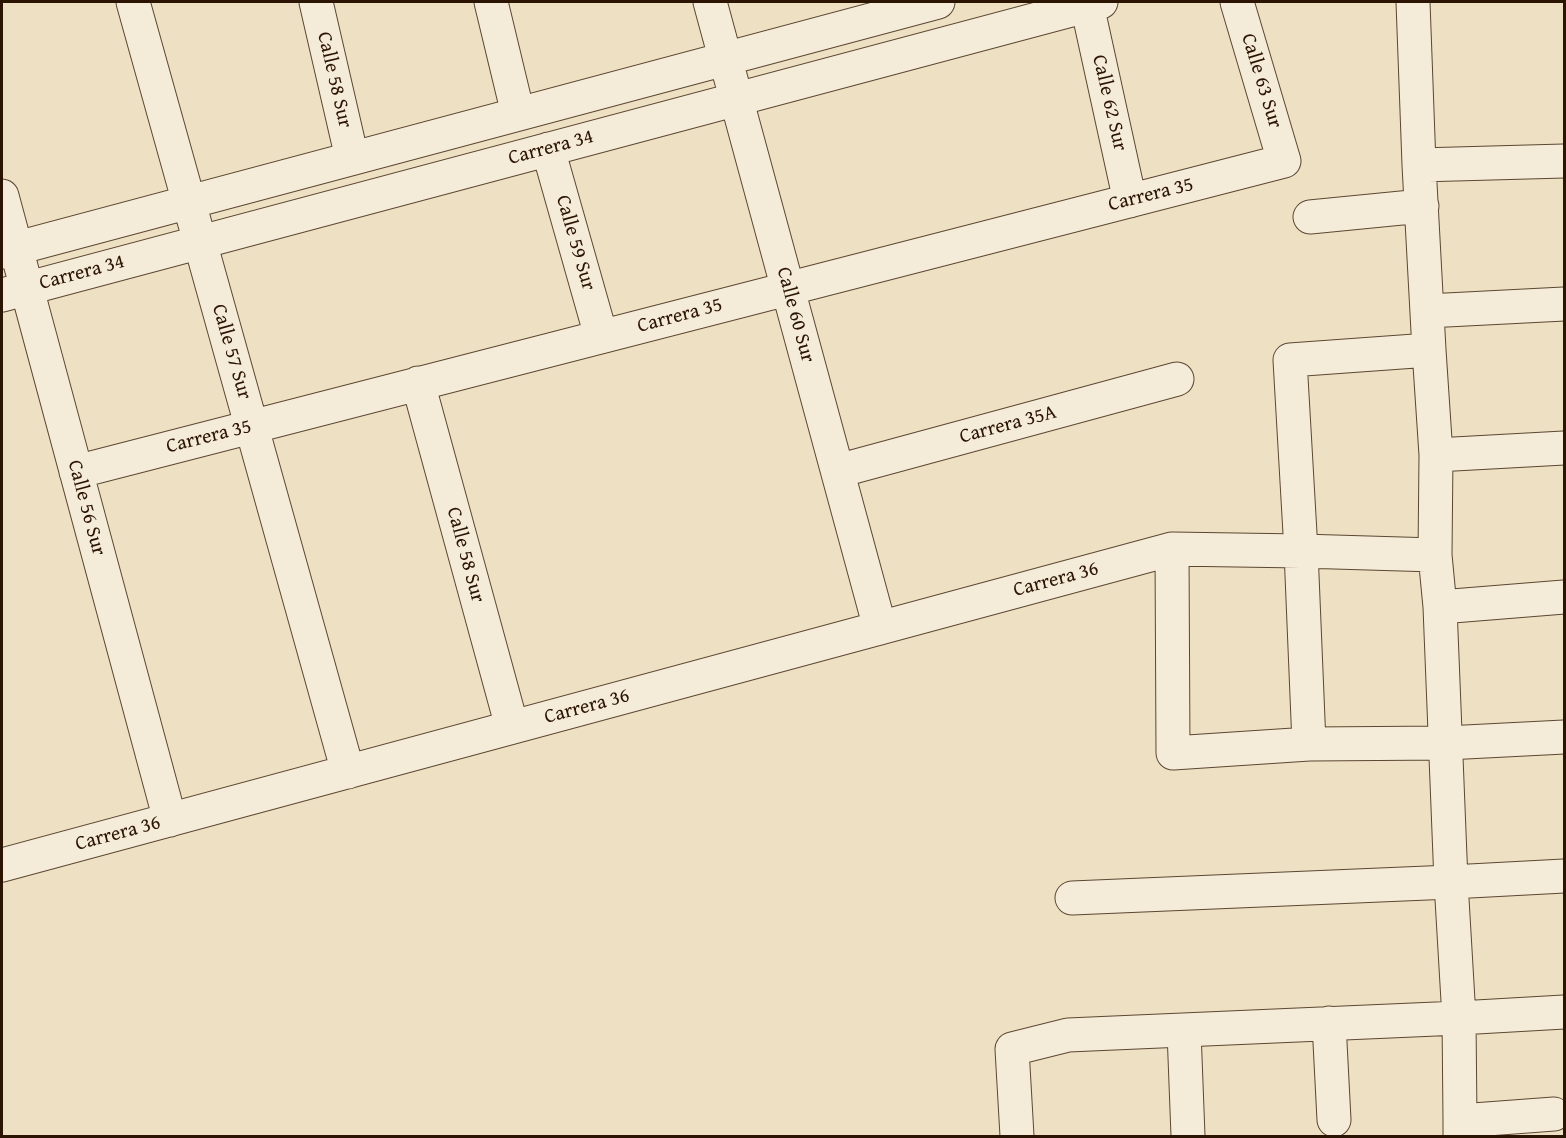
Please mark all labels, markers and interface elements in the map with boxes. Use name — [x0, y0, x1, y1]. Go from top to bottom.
street label: Calle 58 Sur — [311, 30, 357, 130]
street label: Calle 63 Sur — [1235, 31, 1287, 131]
street label: Calle 62 Sur — [1086, 53, 1132, 153]
street label: Carrera 34 — [506, 125, 596, 171]
street label: Carrera 35 — [1106, 173, 1196, 217]
street label: Calle 59 Sur — [550, 193, 600, 293]
street label: Carrera 34 — [37, 250, 127, 296]
street label: Calle 60 Sur — [771, 265, 819, 365]
street label: Carrera 35 — [635, 293, 725, 339]
street label: Calle 57 Sur — [206, 302, 256, 402]
street label: Carrera 35A — [957, 401, 1059, 449]
street label: Carrera 35 — [164, 415, 254, 459]
street label: Calle 56 Sur — [62, 458, 110, 558]
street label: Calle 58 Sur — [441, 505, 489, 605]
street label: Carrera 36 — [1011, 557, 1101, 603]
street label: Carrera 36 — [542, 684, 632, 730]
street label: Carrera 36 — [73, 811, 163, 857]

